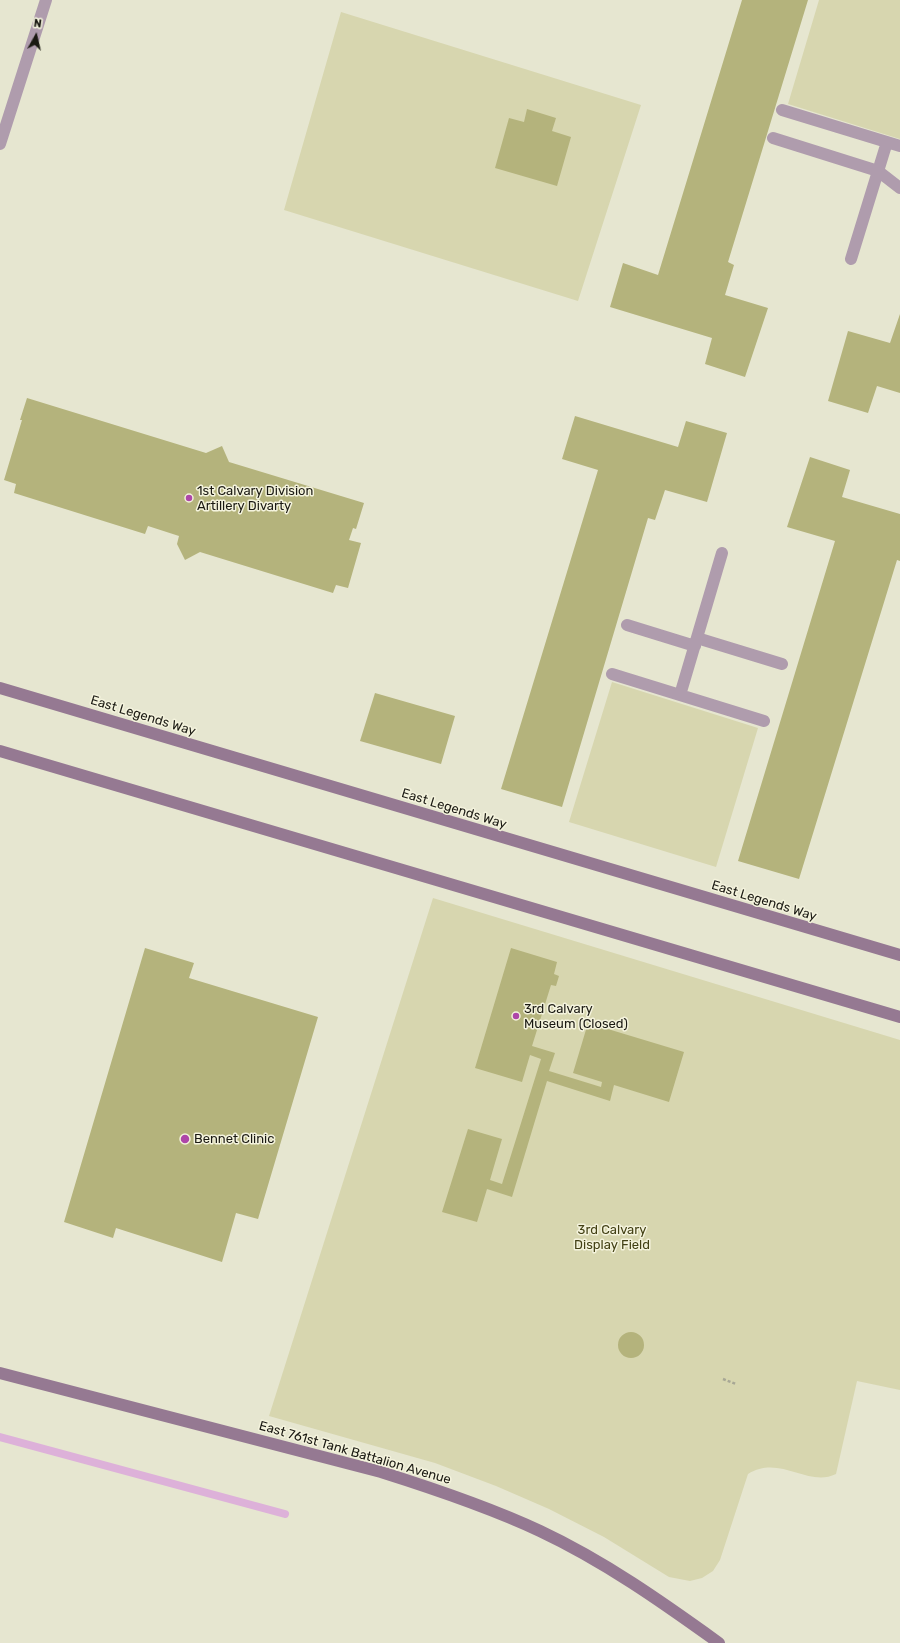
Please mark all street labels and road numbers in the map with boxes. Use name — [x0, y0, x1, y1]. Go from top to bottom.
street label: East Legends Way — [89, 693, 197, 739]
street label: East Legends Way — [400, 786, 508, 832]
street label: East Legends Way — [710, 878, 818, 924]
street label: East 761st Tank Battalion Avenue — [257, 1418, 453, 1488]

